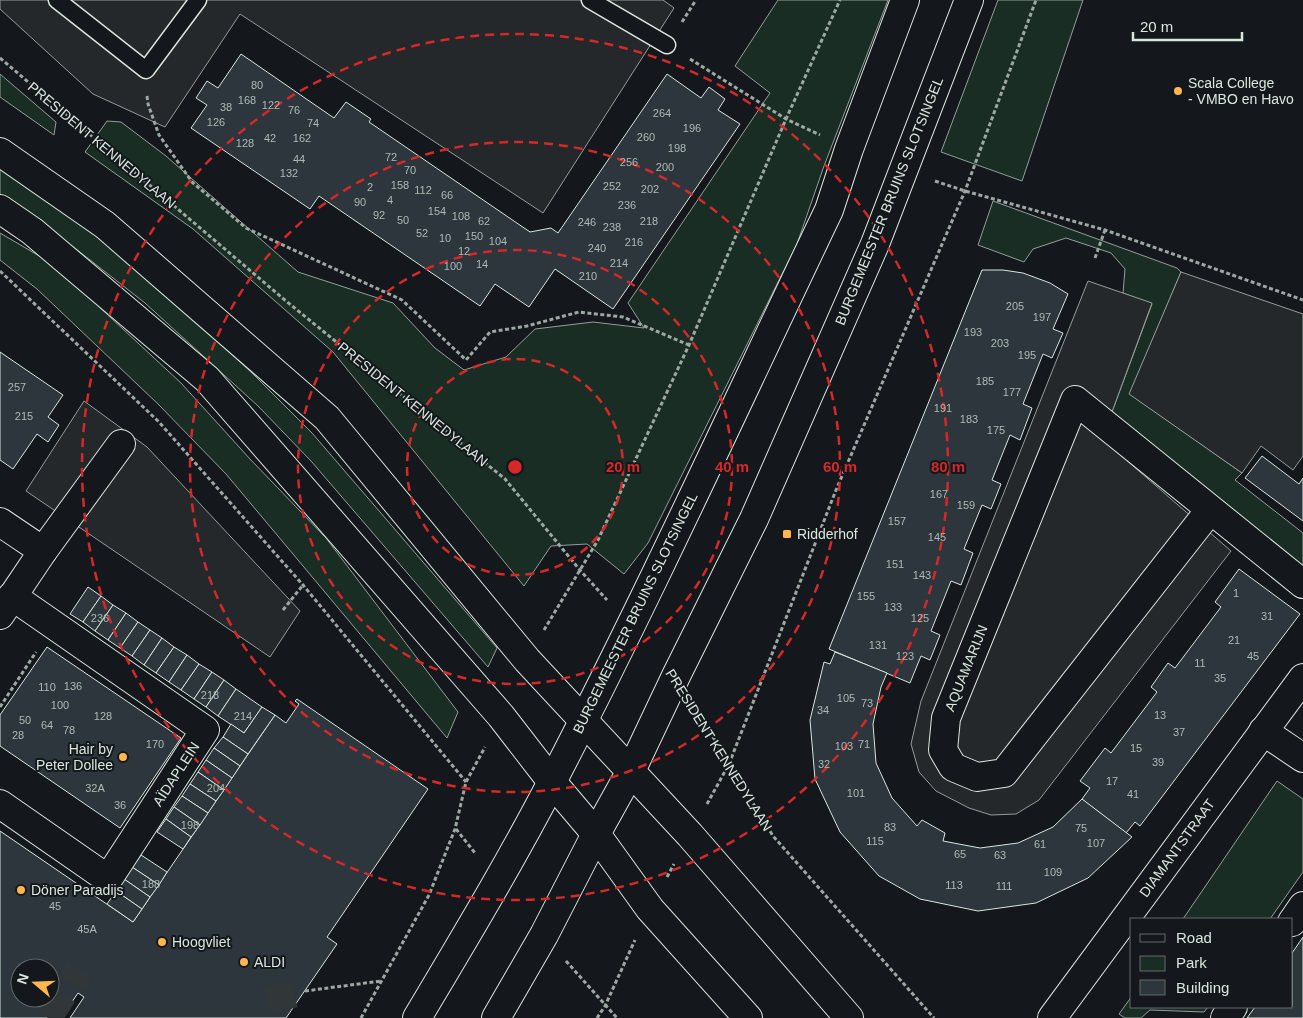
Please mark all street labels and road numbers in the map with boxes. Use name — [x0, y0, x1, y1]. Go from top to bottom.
street label: BURGEMEESTER BRUINS SLOTSINGEL — [832, 74, 946, 327]
street label: PRESIDENT KENNEDYLAAN — [25, 78, 179, 212]
street label: PRESIDENT KENNEDYLAAN — [335, 339, 491, 469]
street label: BURGEMEESTER BRUINS SLOTSINGEL — [569, 490, 701, 736]
street label: AQUAMARIJN — [941, 622, 991, 714]
street label: PRESIDENT KENNEDYLAAN — [662, 666, 776, 834]
street label: AÏDAPLEIN — [149, 739, 203, 809]
street label: DIAMANTSTRAAT — [1136, 796, 1218, 900]

